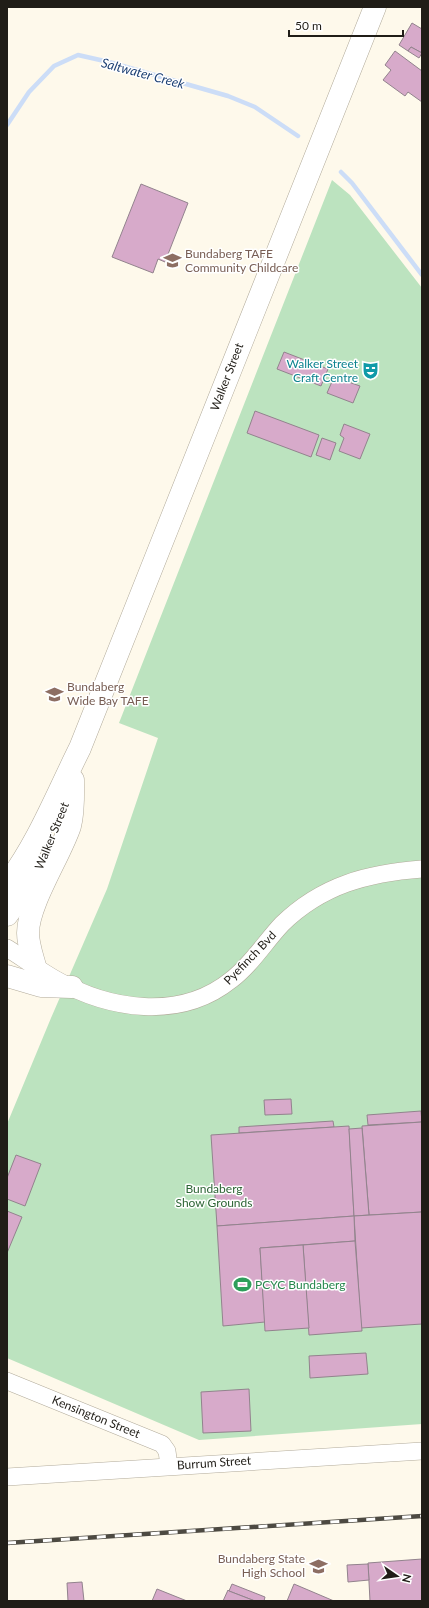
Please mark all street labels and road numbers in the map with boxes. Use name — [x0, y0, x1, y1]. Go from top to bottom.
street label: Walker Street — [207, 340, 247, 413]
street label: Walker Street — [31, 799, 72, 872]
street label: Pyefinch Bvd — [220, 928, 279, 988]
street label: Kensington Street — [50, 1392, 143, 1441]
street label: Burrum Street — [176, 1452, 252, 1473]

